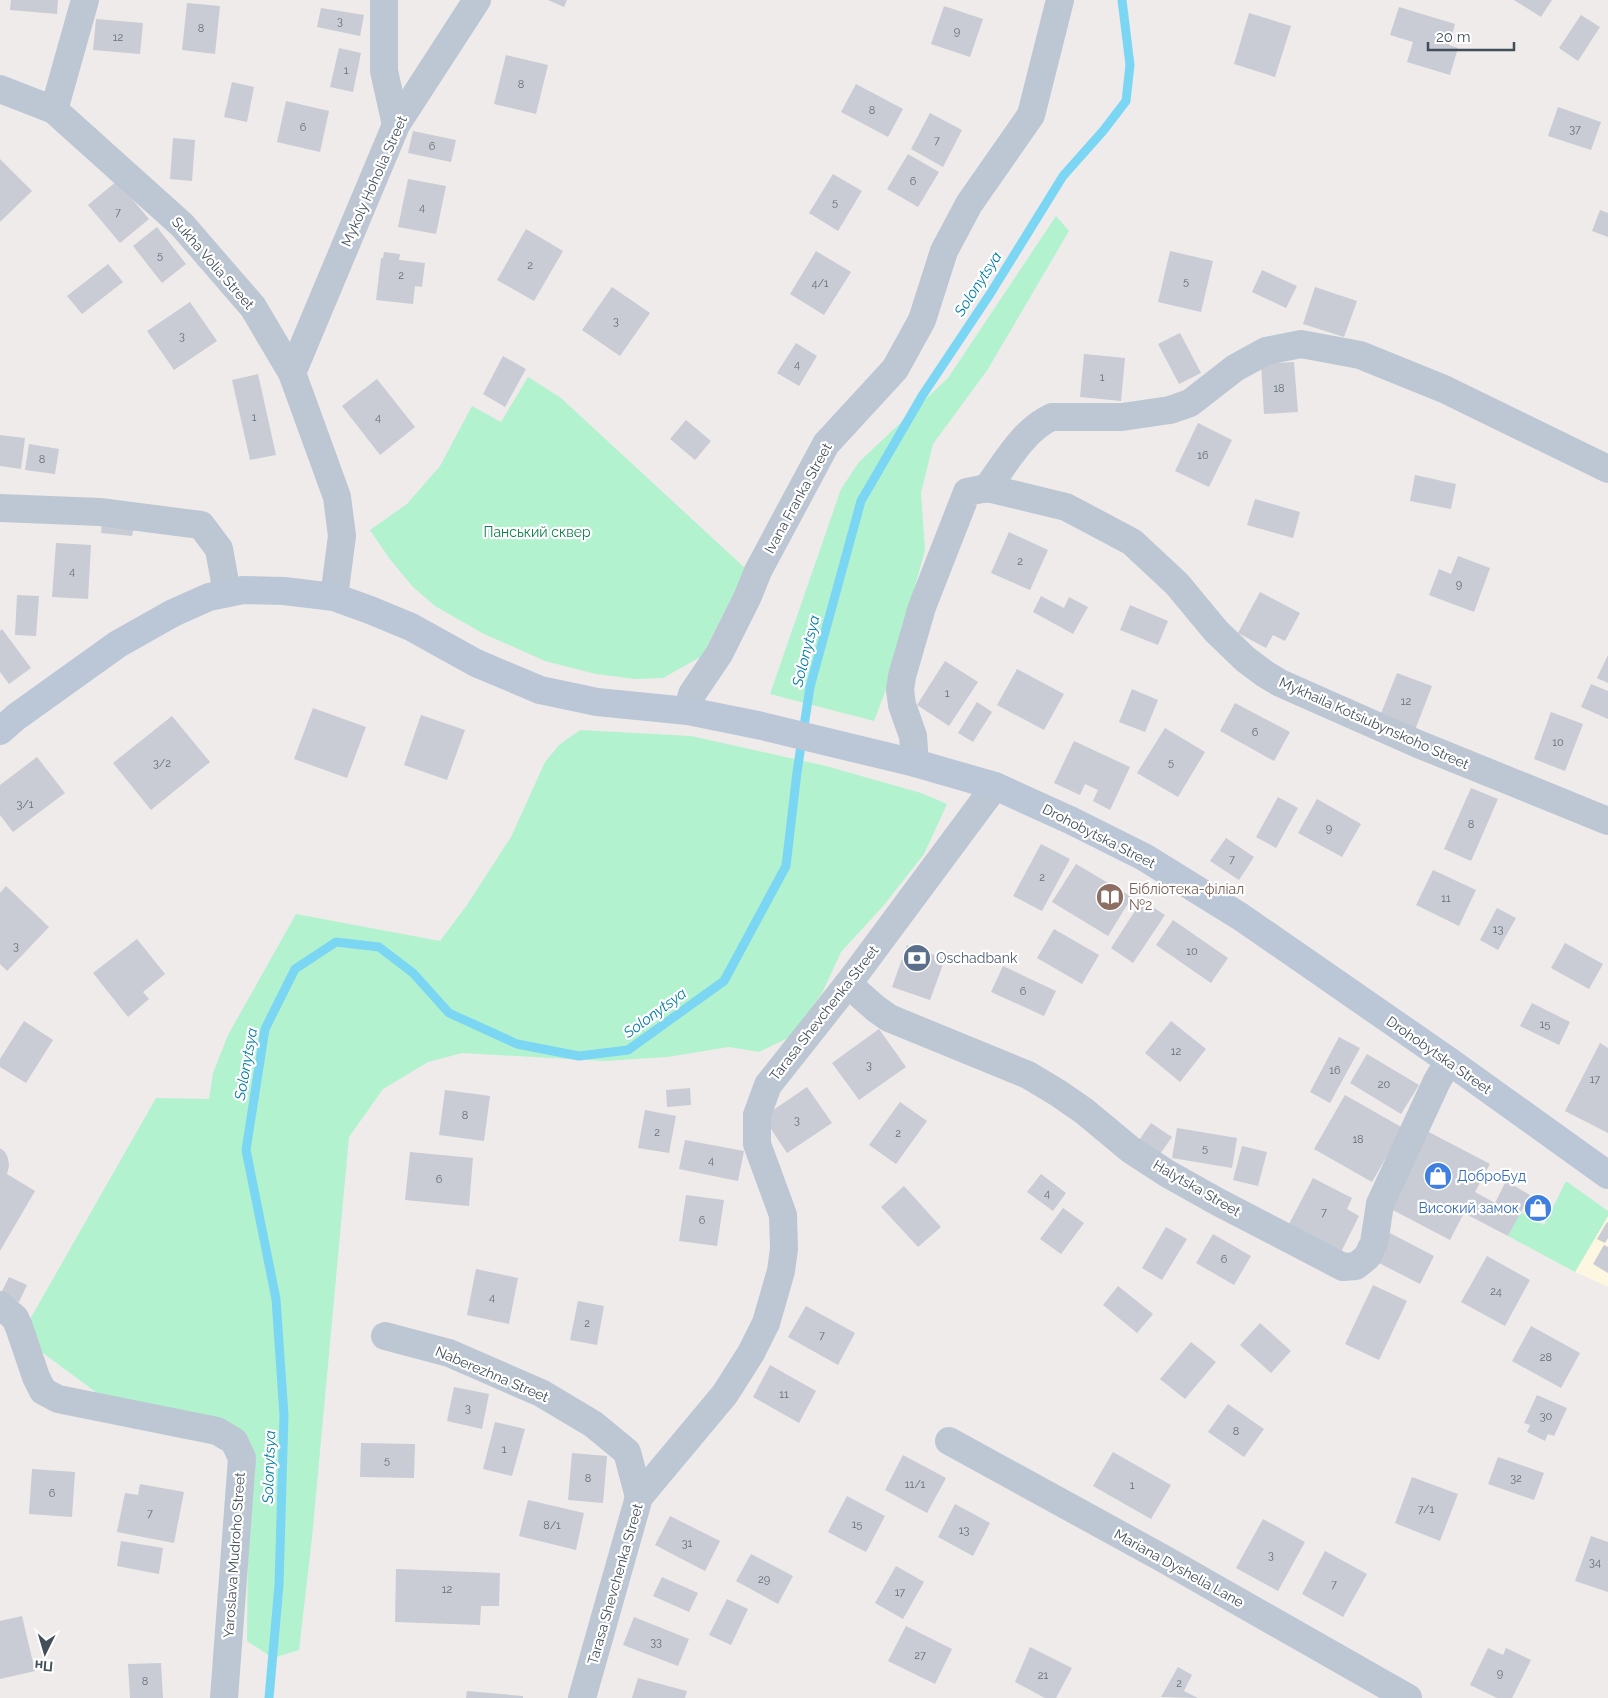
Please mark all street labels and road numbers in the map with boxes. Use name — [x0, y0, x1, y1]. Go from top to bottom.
street label: Mykoly Hoholia Street — [338, 113, 410, 249]
street label: Sukha Volia Street — [169, 214, 258, 313]
street label: Ivana Franka Street — [761, 440, 835, 556]
street label: Mykhaila Kotsiubynskoho Street — [1277, 674, 1472, 772]
street label: Drohobytska Street — [1040, 801, 1158, 871]
street label: Tarasa Shevchenka Street — [766, 942, 882, 1084]
street label: Drohobytska Street — [1383, 1013, 1495, 1097]
street label: Halytska Street — [1151, 1157, 1244, 1220]
street label: Naberezhna Street — [433, 1343, 551, 1405]
street label: Yaroslava Mudroho Street — [220, 1471, 248, 1638]
street label: Tarasa Shevchenka Street — [584, 1501, 646, 1666]
street label: Mariana Dyshelia Lane — [1111, 1526, 1247, 1610]

